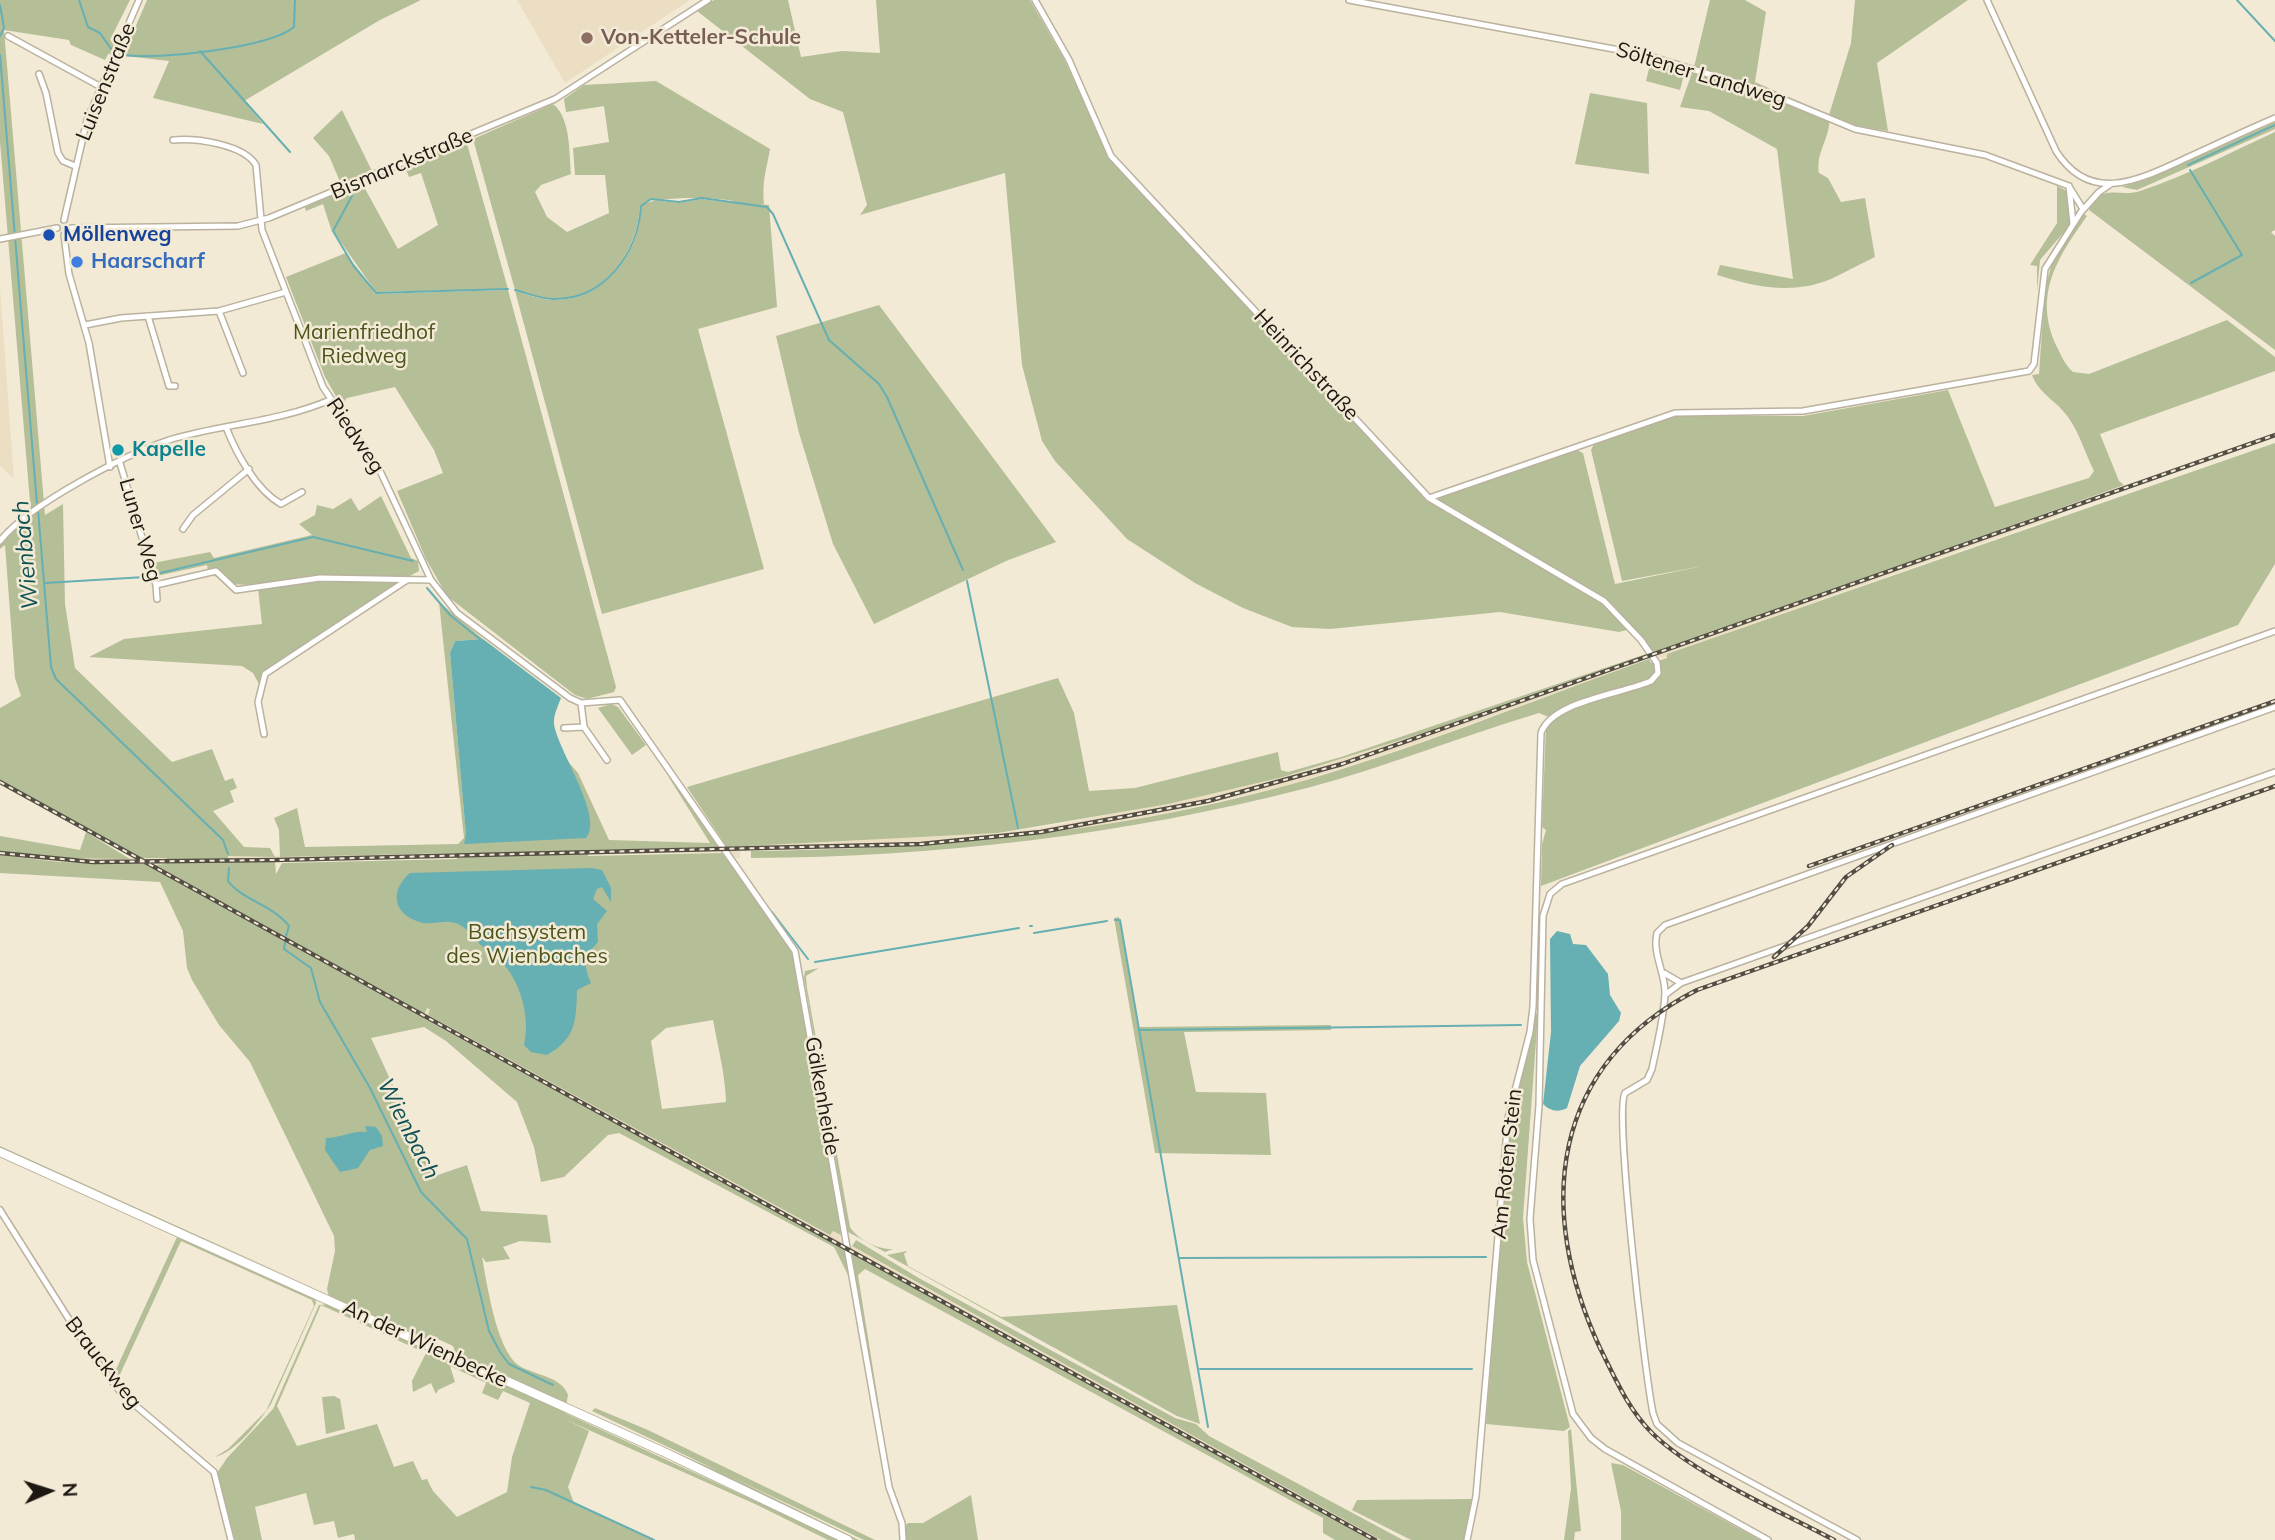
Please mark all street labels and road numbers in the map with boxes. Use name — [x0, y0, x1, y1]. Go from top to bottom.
street label: Luisenstraße — [71, 19, 141, 145]
street label: Söltener Landweg — [1613, 37, 1789, 113]
street label: Bismarckstraße — [327, 123, 477, 205]
street label: Heinrichstraße — [1248, 304, 1364, 426]
street label: Riedweg — [321, 393, 389, 479]
street label: Luner Weg — [113, 475, 167, 585]
street label: Gälkenheide — [799, 1035, 845, 1157]
street label: Am Roten Stein — [1487, 1088, 1527, 1240]
street label: An der Wienbecke — [339, 1295, 511, 1393]
street label: Brauckweg — [59, 1312, 147, 1414]

